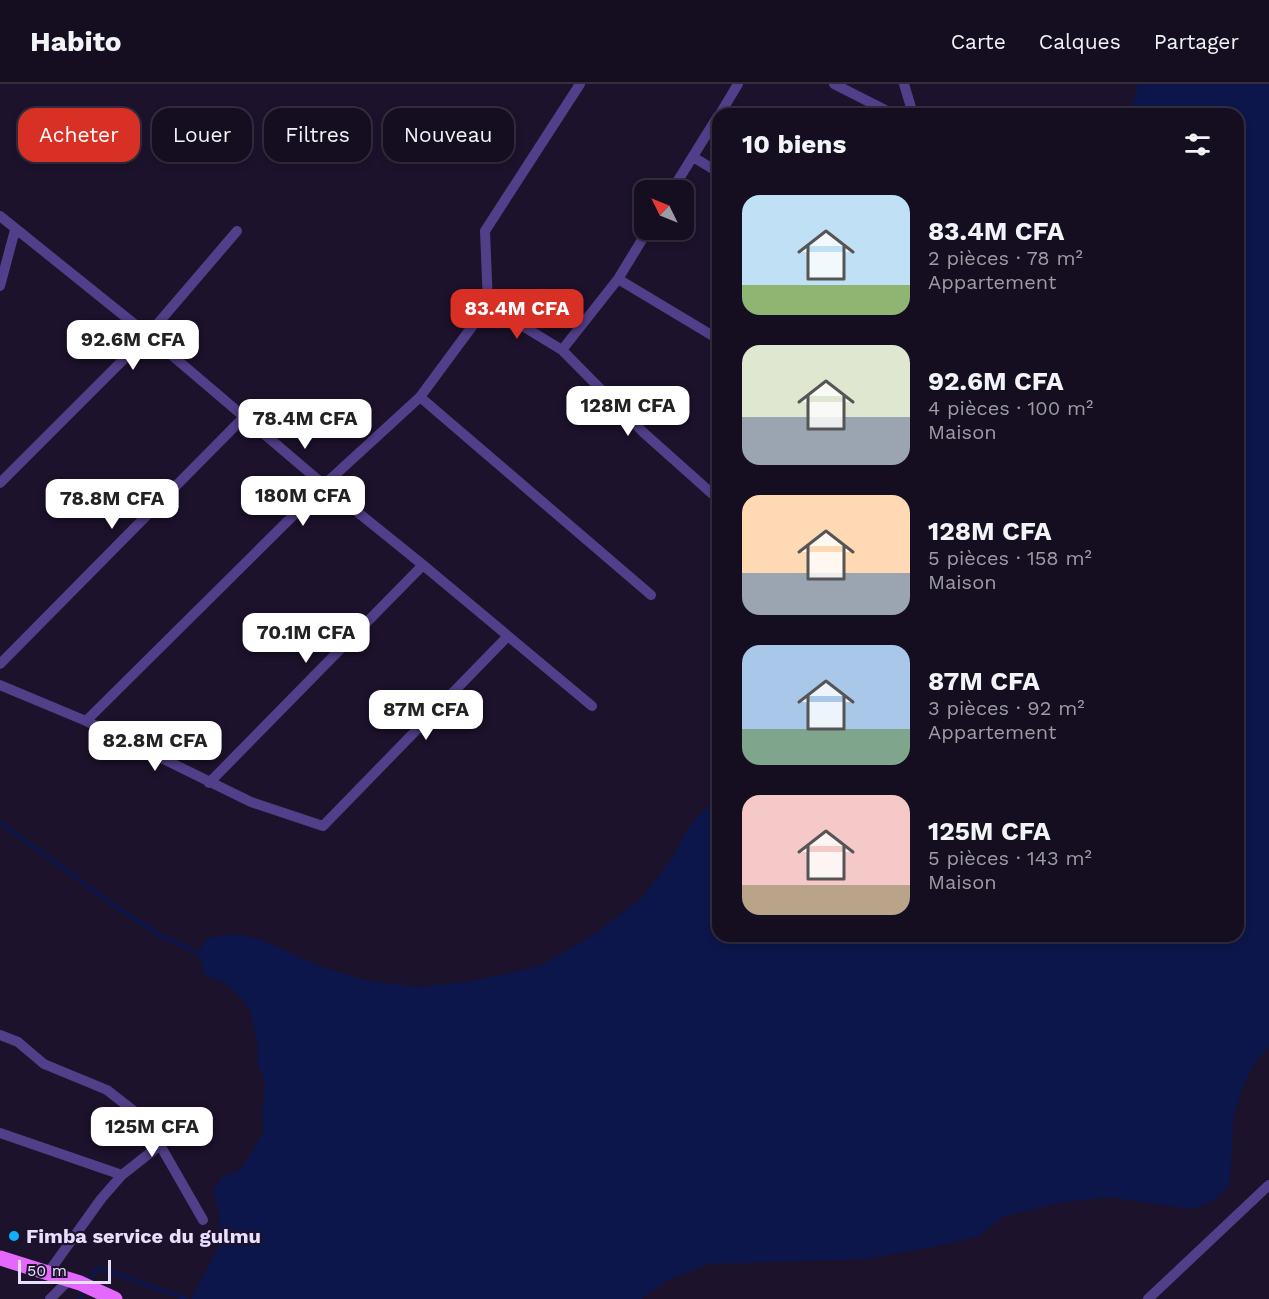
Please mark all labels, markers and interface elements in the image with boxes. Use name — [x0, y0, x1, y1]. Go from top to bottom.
text: Habito — [30, 25, 122, 58]
text: Carte — [951, 29, 1006, 54]
text: Calques — [1039, 29, 1121, 54]
text: Partager — [1154, 29, 1239, 54]
chip: Acheter — [18, 108, 140, 162]
chip: Louer — [152, 108, 252, 162]
chip: Filtres — [264, 108, 371, 162]
chip: Nouveau — [383, 108, 514, 162]
icon: filters — [1181, 128, 1214, 161]
text: 10 biens — [742, 129, 846, 159]
north arrow — [634, 180, 694, 240]
map controls — [634, 180, 694, 240]
text: 83.4M CFA — [928, 216, 1064, 246]
icon: home — [790, 219, 862, 291]
text: 2 pièces · 78 m² — [928, 246, 1083, 270]
text: Appartement — [928, 270, 1056, 294]
pin: 83.4M CFA — [448, 289, 586, 340]
text: 83.4M CFA — [465, 296, 569, 320]
pin: 92.6M CFA — [64, 320, 202, 371]
text: 92.6M CFA — [81, 327, 185, 351]
text: 92.6M CFA — [928, 366, 1064, 396]
icon: home — [790, 369, 862, 441]
pin: 128M CFA — [566, 386, 690, 437]
text: 128M CFA — [580, 393, 676, 417]
text: 4 pièces · 100 m² — [928, 396, 1093, 420]
pin: 78.4M CFA — [236, 399, 374, 450]
text: 78.4M CFA — [253, 406, 357, 430]
text: Maison — [928, 420, 997, 444]
pin: 180M CFA — [241, 476, 365, 527]
pin: 78.8M CFA — [43, 479, 181, 530]
text: 180M CFA — [255, 483, 351, 507]
text: 78.8M CFA — [60, 486, 164, 510]
text: 128M CFA — [928, 516, 1052, 546]
icon: home — [790, 519, 862, 591]
text: 5 pièces · 158 m² — [928, 546, 1092, 570]
text: Maison — [928, 570, 997, 594]
pin: 70.1M CFA — [237, 613, 375, 664]
text: 70.1M CFA — [257, 620, 355, 644]
text: 87M CFA — [928, 666, 1040, 696]
icon: home — [790, 669, 862, 741]
pin: 87M CFA — [371, 690, 481, 741]
text: 3 pièces · 92 m² — [928, 696, 1085, 720]
text: 87M CFA — [383, 697, 469, 721]
text: Appartement — [928, 720, 1056, 744]
pin: 82.8M CFA — [86, 721, 224, 772]
text: 82.8M CFA — [103, 728, 207, 752]
text: 125M CFA — [928, 816, 1051, 846]
icon: home — [790, 819, 862, 891]
text: 5 pièces · 143 m² — [928, 846, 1092, 870]
text: Maison — [928, 870, 997, 894]
pin: 125M CFA — [90, 1107, 214, 1158]
text: 125M CFA — [105, 1114, 199, 1138]
place label: Fimba service du gulmu — [26, 1224, 261, 1248]
marker: Fimba service du gulmu — [7, 1229, 21, 1243]
scale bar — [18, 1257, 111, 1284]
text: 50 m — [27, 1261, 67, 1280]

